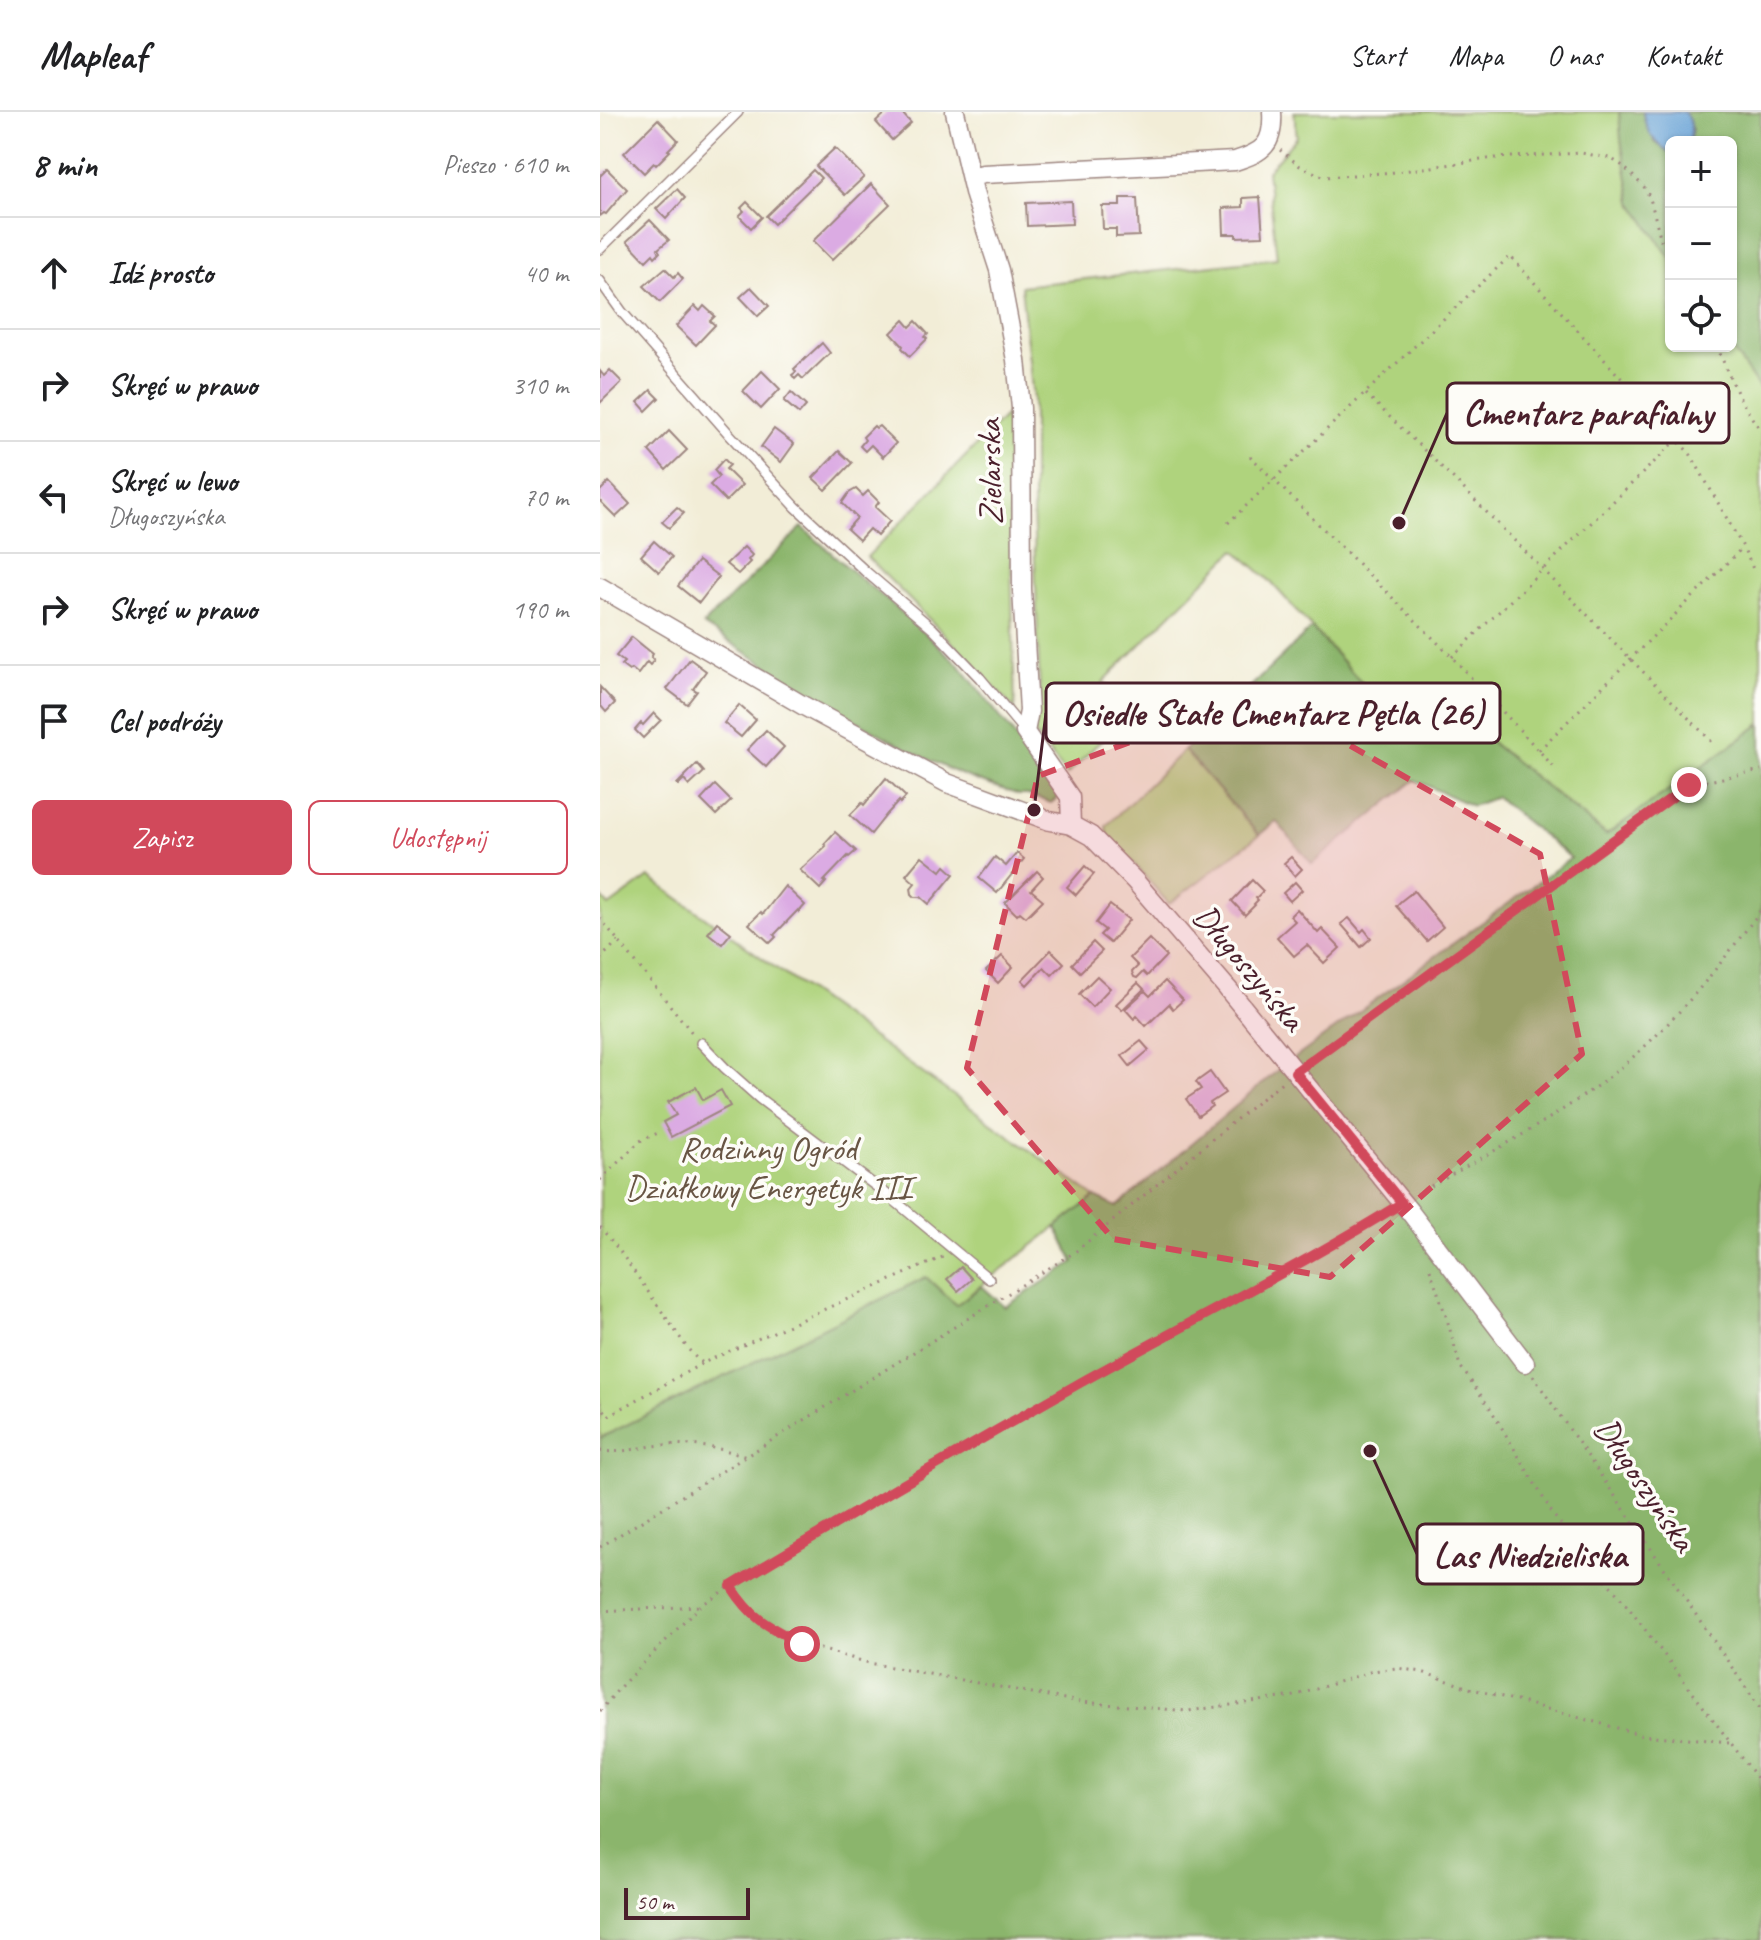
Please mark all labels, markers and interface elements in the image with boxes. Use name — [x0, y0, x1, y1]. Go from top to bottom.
text: Mapleaf — [40, 32, 146, 79]
text: Start — [1350, 38, 1405, 73]
text: Mapa — [1449, 38, 1503, 73]
text: O nas — [1547, 38, 1602, 73]
text: Kontakt — [1646, 38, 1721, 73]
map controls — [1665, 136, 1737, 352]
button: + — [1665, 136, 1737, 208]
text: 8 min — [32, 143, 97, 186]
text: Pieszo · 610 m — [443, 148, 568, 181]
button: − — [1665, 208, 1737, 280]
icon: ahead — [32, 251, 76, 295]
text: Idź prosto — [108, 254, 213, 292]
text: 40 m — [524, 257, 568, 290]
button: locate — [1665, 280, 1737, 352]
icon: right — [32, 363, 76, 407]
text: Skręć w prawo — [108, 366, 257, 404]
text: 310 m — [512, 369, 568, 402]
callout: Cmentarz parafialny — [1447, 383, 1729, 443]
text: Cmentarz parafialny — [1463, 390, 1717, 436]
street label: Zielarska — [967, 417, 1012, 525]
text: Skręć w lewo — [108, 462, 237, 500]
icon: left — [32, 475, 76, 519]
text: 70 m — [524, 481, 568, 514]
text: Długoszyńska — [108, 500, 224, 533]
icon: right — [32, 587, 76, 631]
text: Skręć w prawo — [108, 590, 257, 628]
text: 190 m — [512, 593, 568, 626]
callout: Osiedle Stałe Cmentarz Pętla (26) — [1046, 683, 1500, 743]
text: Osiedle Stałe Cmentarz Pętla (26) — [1062, 690, 1486, 736]
icon: arrive — [32, 699, 76, 743]
text: Cel podróży — [108, 702, 221, 740]
route end — [1671, 767, 1707, 803]
button: Zapisz — [32, 800, 292, 875]
button: Udostępnij — [308, 800, 568, 875]
street label: Długoszyńska — [1184, 895, 1316, 1041]
park label: Rodzinny Ogród Działkowy Energetyk III — [625, 1127, 917, 1209]
street label: Długoszyńska — [1585, 1409, 1707, 1561]
callout: Las Niedzieliska — [1417, 1524, 1643, 1584]
text: Las Niedzieliska — [1434, 1532, 1629, 1578]
route start — [784, 1626, 820, 1662]
scale bar — [624, 1884, 750, 1920]
text: 50 m — [636, 1888, 673, 1916]

